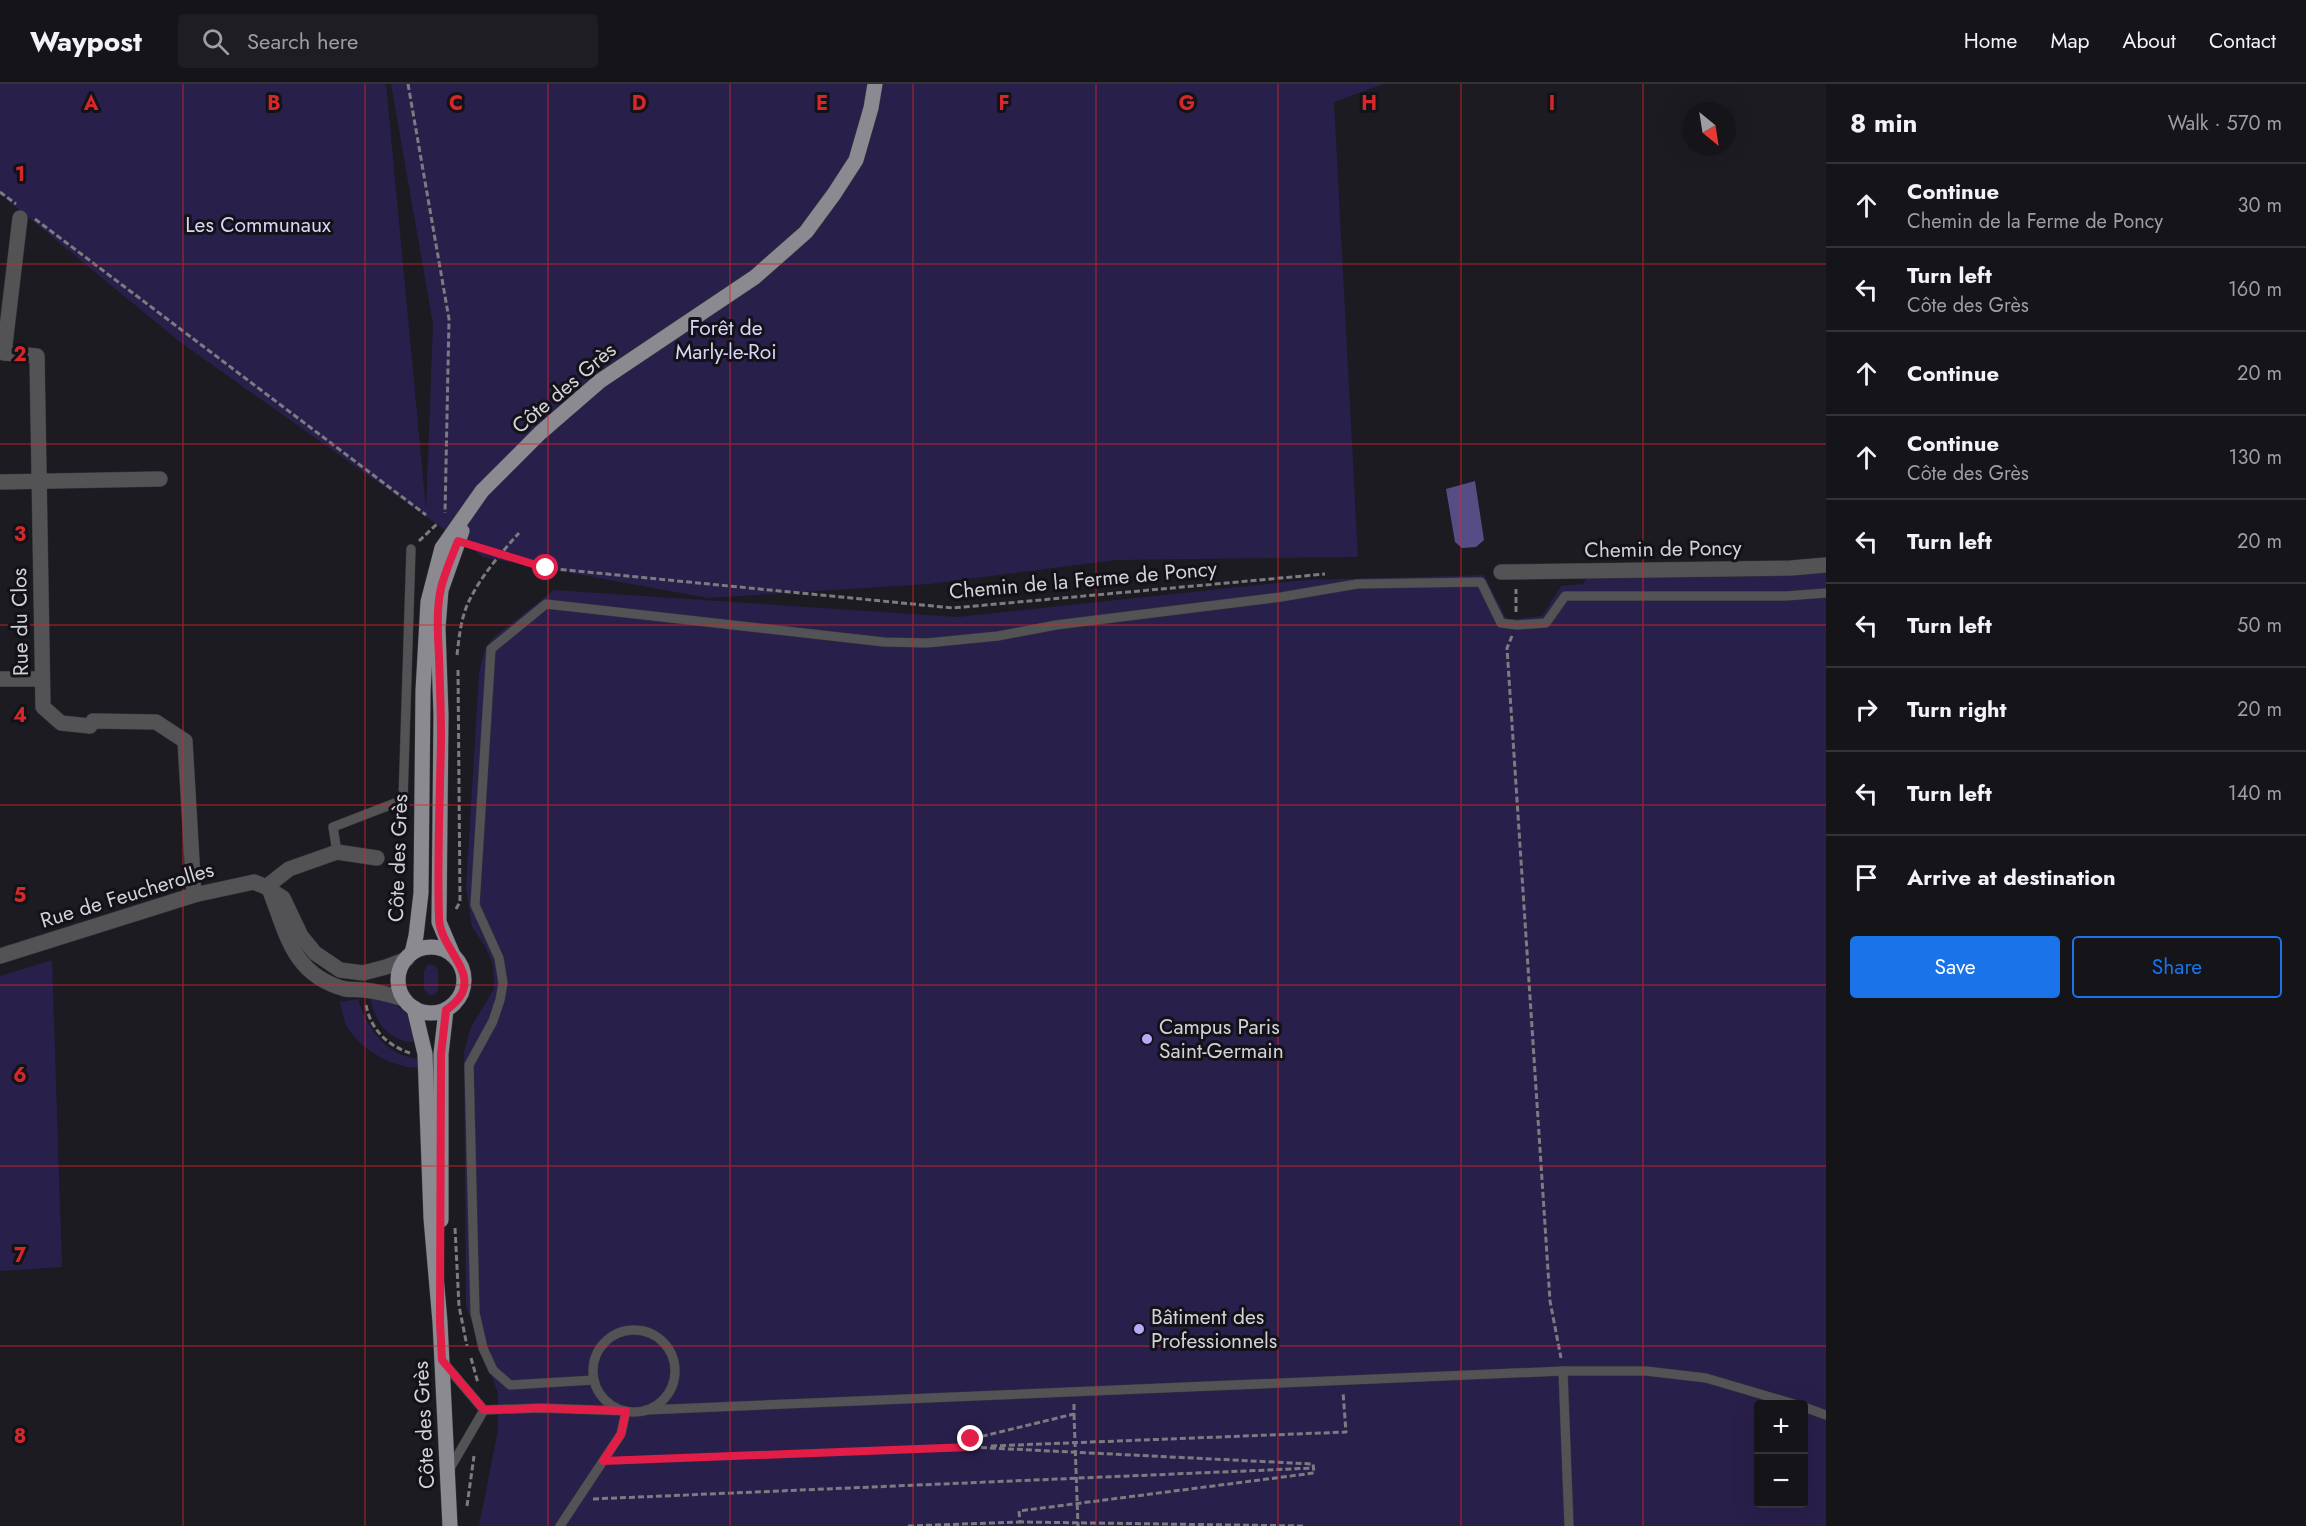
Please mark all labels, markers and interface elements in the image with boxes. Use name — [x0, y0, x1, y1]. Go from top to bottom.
search box — [178, 14, 598, 68]
text: Waypost — [30, 21, 142, 62]
icon: search — [199, 25, 232, 58]
text: Search here — [247, 25, 358, 57]
text: Home — [1964, 26, 2017, 56]
text: Map — [2050, 26, 2090, 56]
text: About — [2123, 26, 2176, 56]
text: Contact — [2209, 26, 2276, 56]
text: A — [83, 89, 99, 118]
text: B — [267, 89, 281, 118]
text: C — [449, 89, 463, 118]
text: D — [632, 89, 646, 118]
text: E — [816, 89, 828, 118]
text: F — [998, 89, 1010, 118]
text: G — [1179, 89, 1195, 118]
text: H — [1361, 89, 1377, 118]
text: I — [1549, 89, 1555, 118]
north arrow — [1682, 102, 1736, 156]
text: 8 min — [1850, 104, 1918, 142]
text: Walk · 570 m — [2168, 109, 2282, 138]
text: 1 — [15, 160, 25, 189]
text: Continue — [1907, 175, 1999, 207]
icon: ahead — [1850, 189, 1883, 222]
text: 30 m — [2237, 191, 2282, 220]
text: Chemin de la Ferme de Poncy — [1907, 207, 2163, 236]
park label: Les Communaux — [185, 210, 331, 240]
text: Turn left — [1907, 259, 1992, 291]
icon: left — [1850, 273, 1883, 306]
text: 160 m — [2228, 275, 2282, 304]
text: Côte des Grès — [1907, 291, 2029, 320]
park label: Forêt de Marly-le-Roi — [675, 313, 777, 367]
street label: Côte des Grès — [505, 335, 623, 441]
text: 2 — [13, 340, 27, 369]
icon: ahead — [1850, 357, 1883, 390]
text: Continue — [1907, 357, 1999, 389]
text: 20 m — [2237, 359, 2282, 388]
text: Continue — [1907, 427, 1999, 459]
icon: ahead — [1850, 441, 1883, 474]
text: 130 m — [2228, 443, 2282, 472]
text: Côte des Grès — [1907, 459, 2029, 488]
text: 3 — [14, 520, 26, 549]
icon: left — [1850, 525, 1883, 558]
text: Turn left — [1907, 525, 1992, 557]
text: 20 m — [2237, 527, 2282, 556]
street label: Chemin de Poncy — [1584, 533, 1743, 565]
street label: Chemin de la Ferme de Poncy — [948, 553, 1219, 607]
route start — [532, 554, 558, 580]
street label: Rue du Clos — [4, 568, 36, 676]
icon: left — [1850, 609, 1883, 642]
text: Turn left — [1907, 609, 1992, 641]
text: 50 m — [2237, 611, 2282, 640]
icon: right — [1850, 693, 1883, 726]
text: Turn right — [1907, 693, 2007, 725]
text: 20 m — [2237, 695, 2282, 724]
text: 4 — [13, 701, 27, 730]
icon: left — [1850, 777, 1883, 810]
text: Turn left — [1907, 777, 1992, 809]
text: 140 m — [2228, 779, 2282, 808]
street label: Côte des Grès — [381, 794, 415, 922]
street label: Rue de Feucherolles — [37, 854, 217, 936]
icon: arrive — [1850, 861, 1883, 894]
text: Arrive at destination — [1907, 861, 2116, 893]
text: 5 — [14, 881, 27, 910]
button: Save — [1850, 936, 2060, 998]
button: Share — [2072, 936, 2282, 998]
place label: Campus Paris Saint-Germain — [1159, 1012, 1284, 1066]
marker: Campus Paris Saint-Germain — [1140, 1032, 1154, 1046]
text: 6 — [13, 1061, 27, 1090]
text: 7 — [14, 1241, 27, 1270]
place label: Bâtiment des Professionnels — [1151, 1302, 1277, 1356]
marker: Bâtiment des Professionnels — [1132, 1322, 1146, 1336]
street label: Côte des Grès — [406, 1360, 442, 1490]
map controls — [1754, 1400, 1808, 1508]
button: + — [1754, 1400, 1808, 1454]
text: 8 — [14, 1422, 26, 1451]
route end — [957, 1425, 983, 1451]
button: − — [1754, 1454, 1808, 1508]

